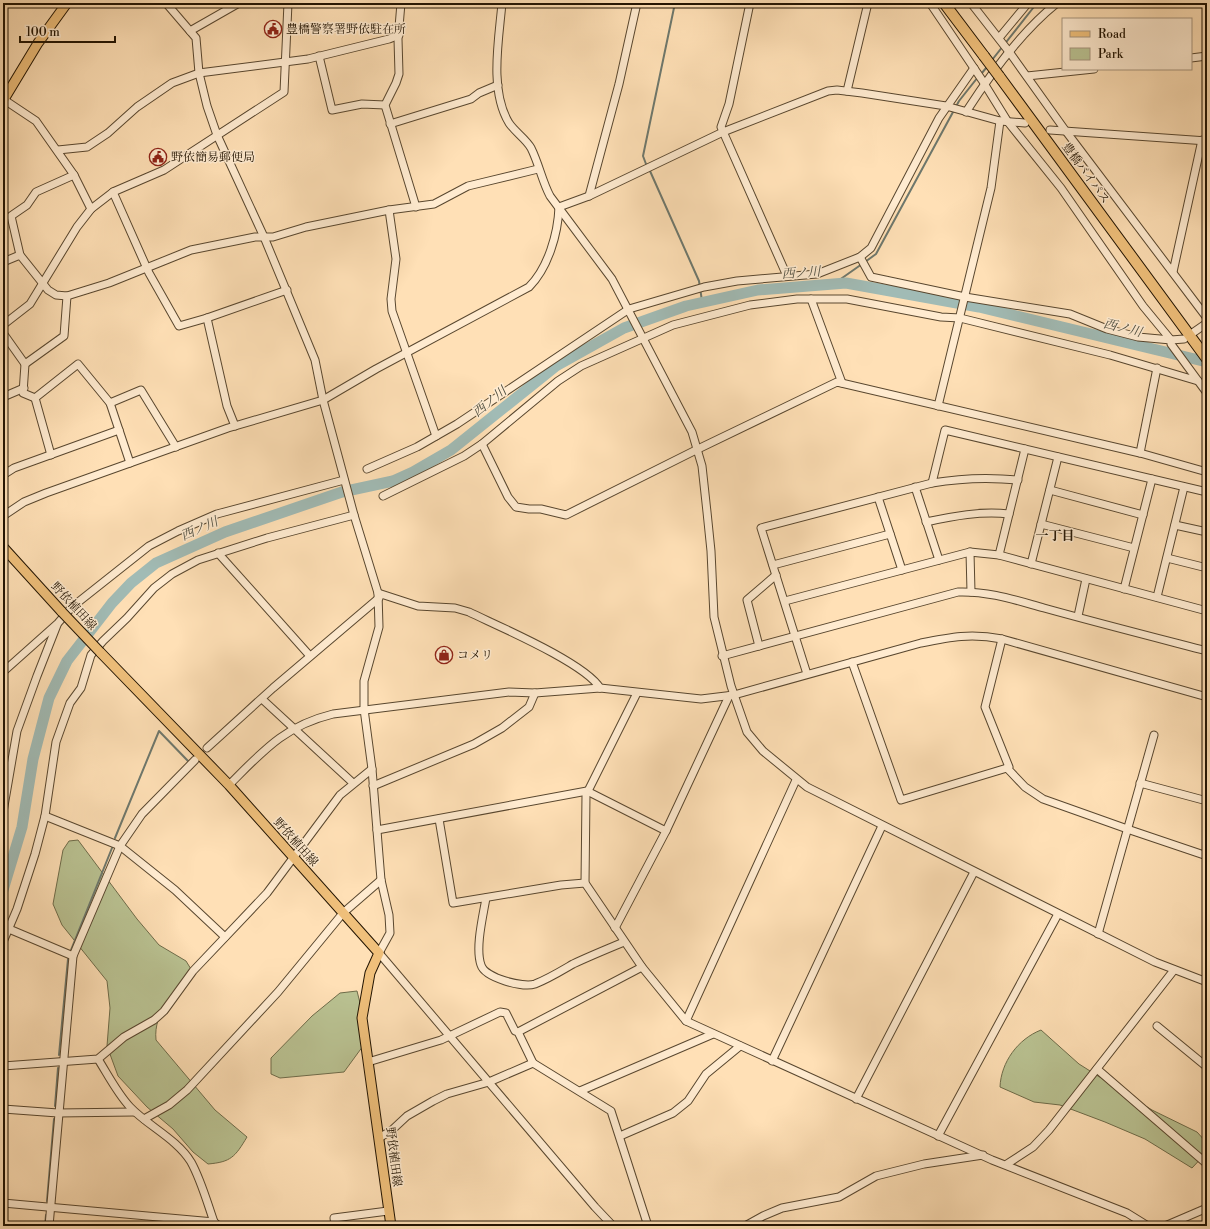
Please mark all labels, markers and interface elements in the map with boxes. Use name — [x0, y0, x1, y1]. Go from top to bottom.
scale bar — [20, 18, 115, 44]
legend — [1062, 18, 1192, 70]
public building icon: 豊橋警察署野依駐在所 — [263, 19, 283, 39]
place label: 豊橋警察署野依駐在所 — [286, 22, 406, 37]
text: 100 m — [26, 25, 60, 40]
text: Road — [1098, 27, 1126, 42]
text: Park — [1098, 47, 1124, 62]
street label: 豊橋バイパス — [1058, 140, 1113, 207]
public building icon: 野依簡易郵便局 — [148, 147, 168, 167]
place label: 野依簡易郵便局 — [171, 150, 255, 165]
water label: 西ノ川 — [781, 264, 823, 282]
water label: 西ノ川 — [1102, 315, 1146, 341]
water label: 西ノ川 — [469, 382, 511, 420]
water label: 西ノ川 — [178, 513, 222, 544]
district label: 一丁目 — [1035, 528, 1075, 544]
street label: 野依植田線 — [48, 579, 100, 633]
shop icon: コメリ — [434, 645, 454, 665]
place label: コメリ — [457, 648, 493, 663]
street label: 野依植田線 — [270, 815, 321, 870]
street label: 野依植田線 — [382, 1126, 405, 1188]

